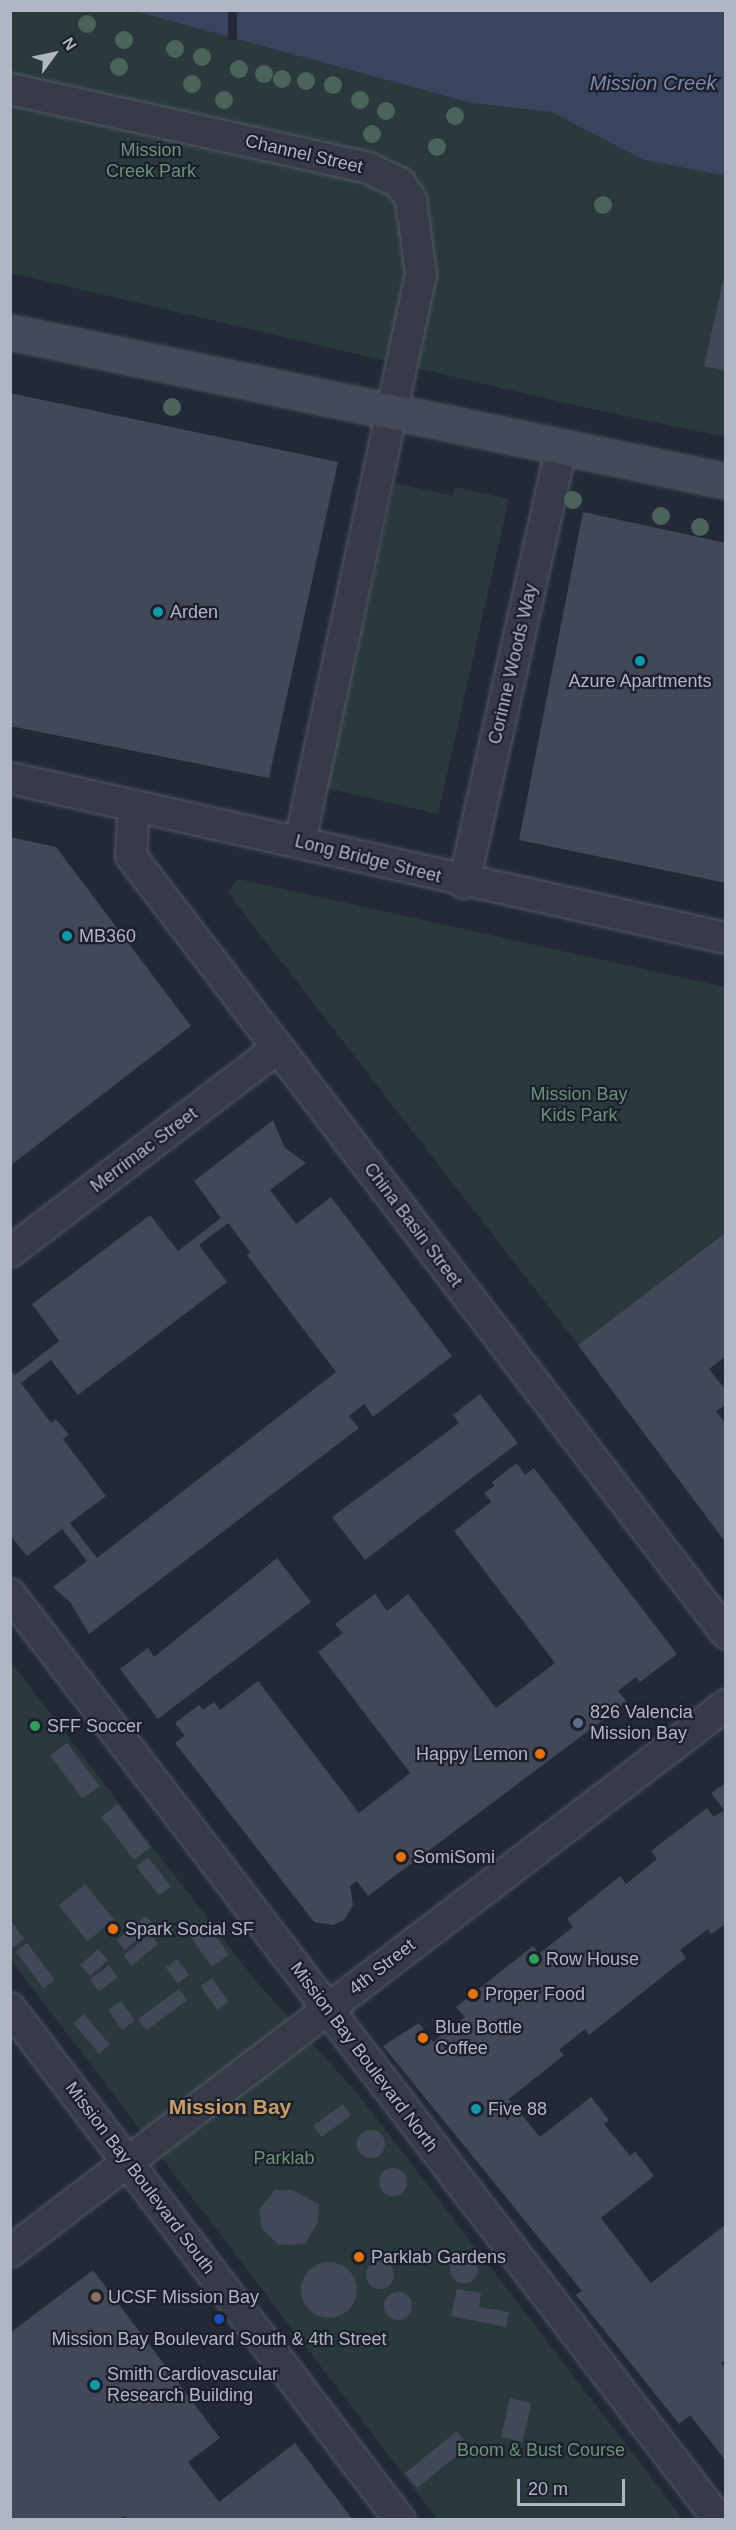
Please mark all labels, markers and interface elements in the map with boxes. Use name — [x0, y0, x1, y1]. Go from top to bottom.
north arrow — [24, 24, 84, 84]
text: N — [59, 34, 80, 53]
water label: Mission Creek — [590, 71, 716, 95]
street label: Channel Street — [243, 130, 365, 178]
park label: Mission Creek Park — [106, 140, 196, 182]
street label: Corinne Woods Way — [484, 582, 542, 746]
place label: Arden — [170, 601, 218, 623]
marker: Arden — [151, 605, 165, 619]
marker: Azure Apartments — [633, 654, 647, 668]
place label: Azure Apartments — [568, 670, 712, 692]
street label: Long Bridge Street — [293, 830, 443, 888]
place label: MB360 — [79, 925, 136, 947]
marker: MB360 — [60, 929, 74, 943]
park label: Mission Bay Kids Park — [530, 1084, 628, 1126]
street label: Merrimac Street — [86, 1103, 202, 1197]
street label: China Basin Street — [359, 1159, 467, 1291]
place label: 826 Valencia Mission Bay — [590, 1702, 693, 1744]
place label: SFF Soccer — [47, 1715, 142, 1737]
marker: 826 Valencia Mission Bay — [571, 1716, 585, 1730]
marker: SFF Soccer — [28, 1719, 42, 1733]
place label: Happy Lemon — [416, 1743, 528, 1765]
marker: Happy Lemon — [533, 1747, 547, 1761]
place label: SomiSomi — [413, 1846, 495, 1868]
marker: SomiSomi — [394, 1850, 408, 1864]
place label: Spark Social SF — [125, 1918, 254, 1940]
marker: Spark Social SF — [106, 1922, 120, 1936]
street label: 4th Street — [345, 1934, 419, 2000]
place label: Row House — [546, 1948, 639, 1970]
marker: Row House — [527, 1952, 541, 1966]
street label: Mission Bay Boulevard North — [286, 1958, 442, 2156]
place label: Proper Food — [485, 1983, 585, 2005]
marker: Proper Food — [466, 1987, 480, 2001]
place label: Blue Bottle Coffee — [435, 2017, 522, 2060]
marker: Blue Bottle Coffee — [416, 2031, 430, 2045]
street label: Mission Bay Boulevard South — [61, 2078, 219, 2278]
district label: Mission Bay — [169, 2094, 291, 2120]
place label: Five 88 — [488, 2098, 547, 2120]
marker: Five 88 — [469, 2102, 483, 2116]
park label: Parklab — [253, 2147, 315, 2169]
place label: Parklab Gardens — [371, 2246, 506, 2268]
marker: Parklab Gardens — [352, 2250, 366, 2264]
place label: UCSF Mission Bay — [108, 2286, 259, 2308]
marker: UCSF Mission Bay — [89, 2290, 103, 2304]
marker: Mission Bay Boulevard South & 4th Street — [212, 2312, 226, 2326]
place label: Mission Bay Boulevard South & 4th Street — [51, 2328, 387, 2350]
place label: Smith Cardiovascular Research Building — [107, 2364, 278, 2406]
marker: Smith Cardiovascular Research Building — [88, 2378, 102, 2392]
park label: Boom & Bust Course — [457, 2439, 625, 2461]
scale bar — [520, 2467, 628, 2505]
text: 20 m — [528, 2479, 568, 2499]

